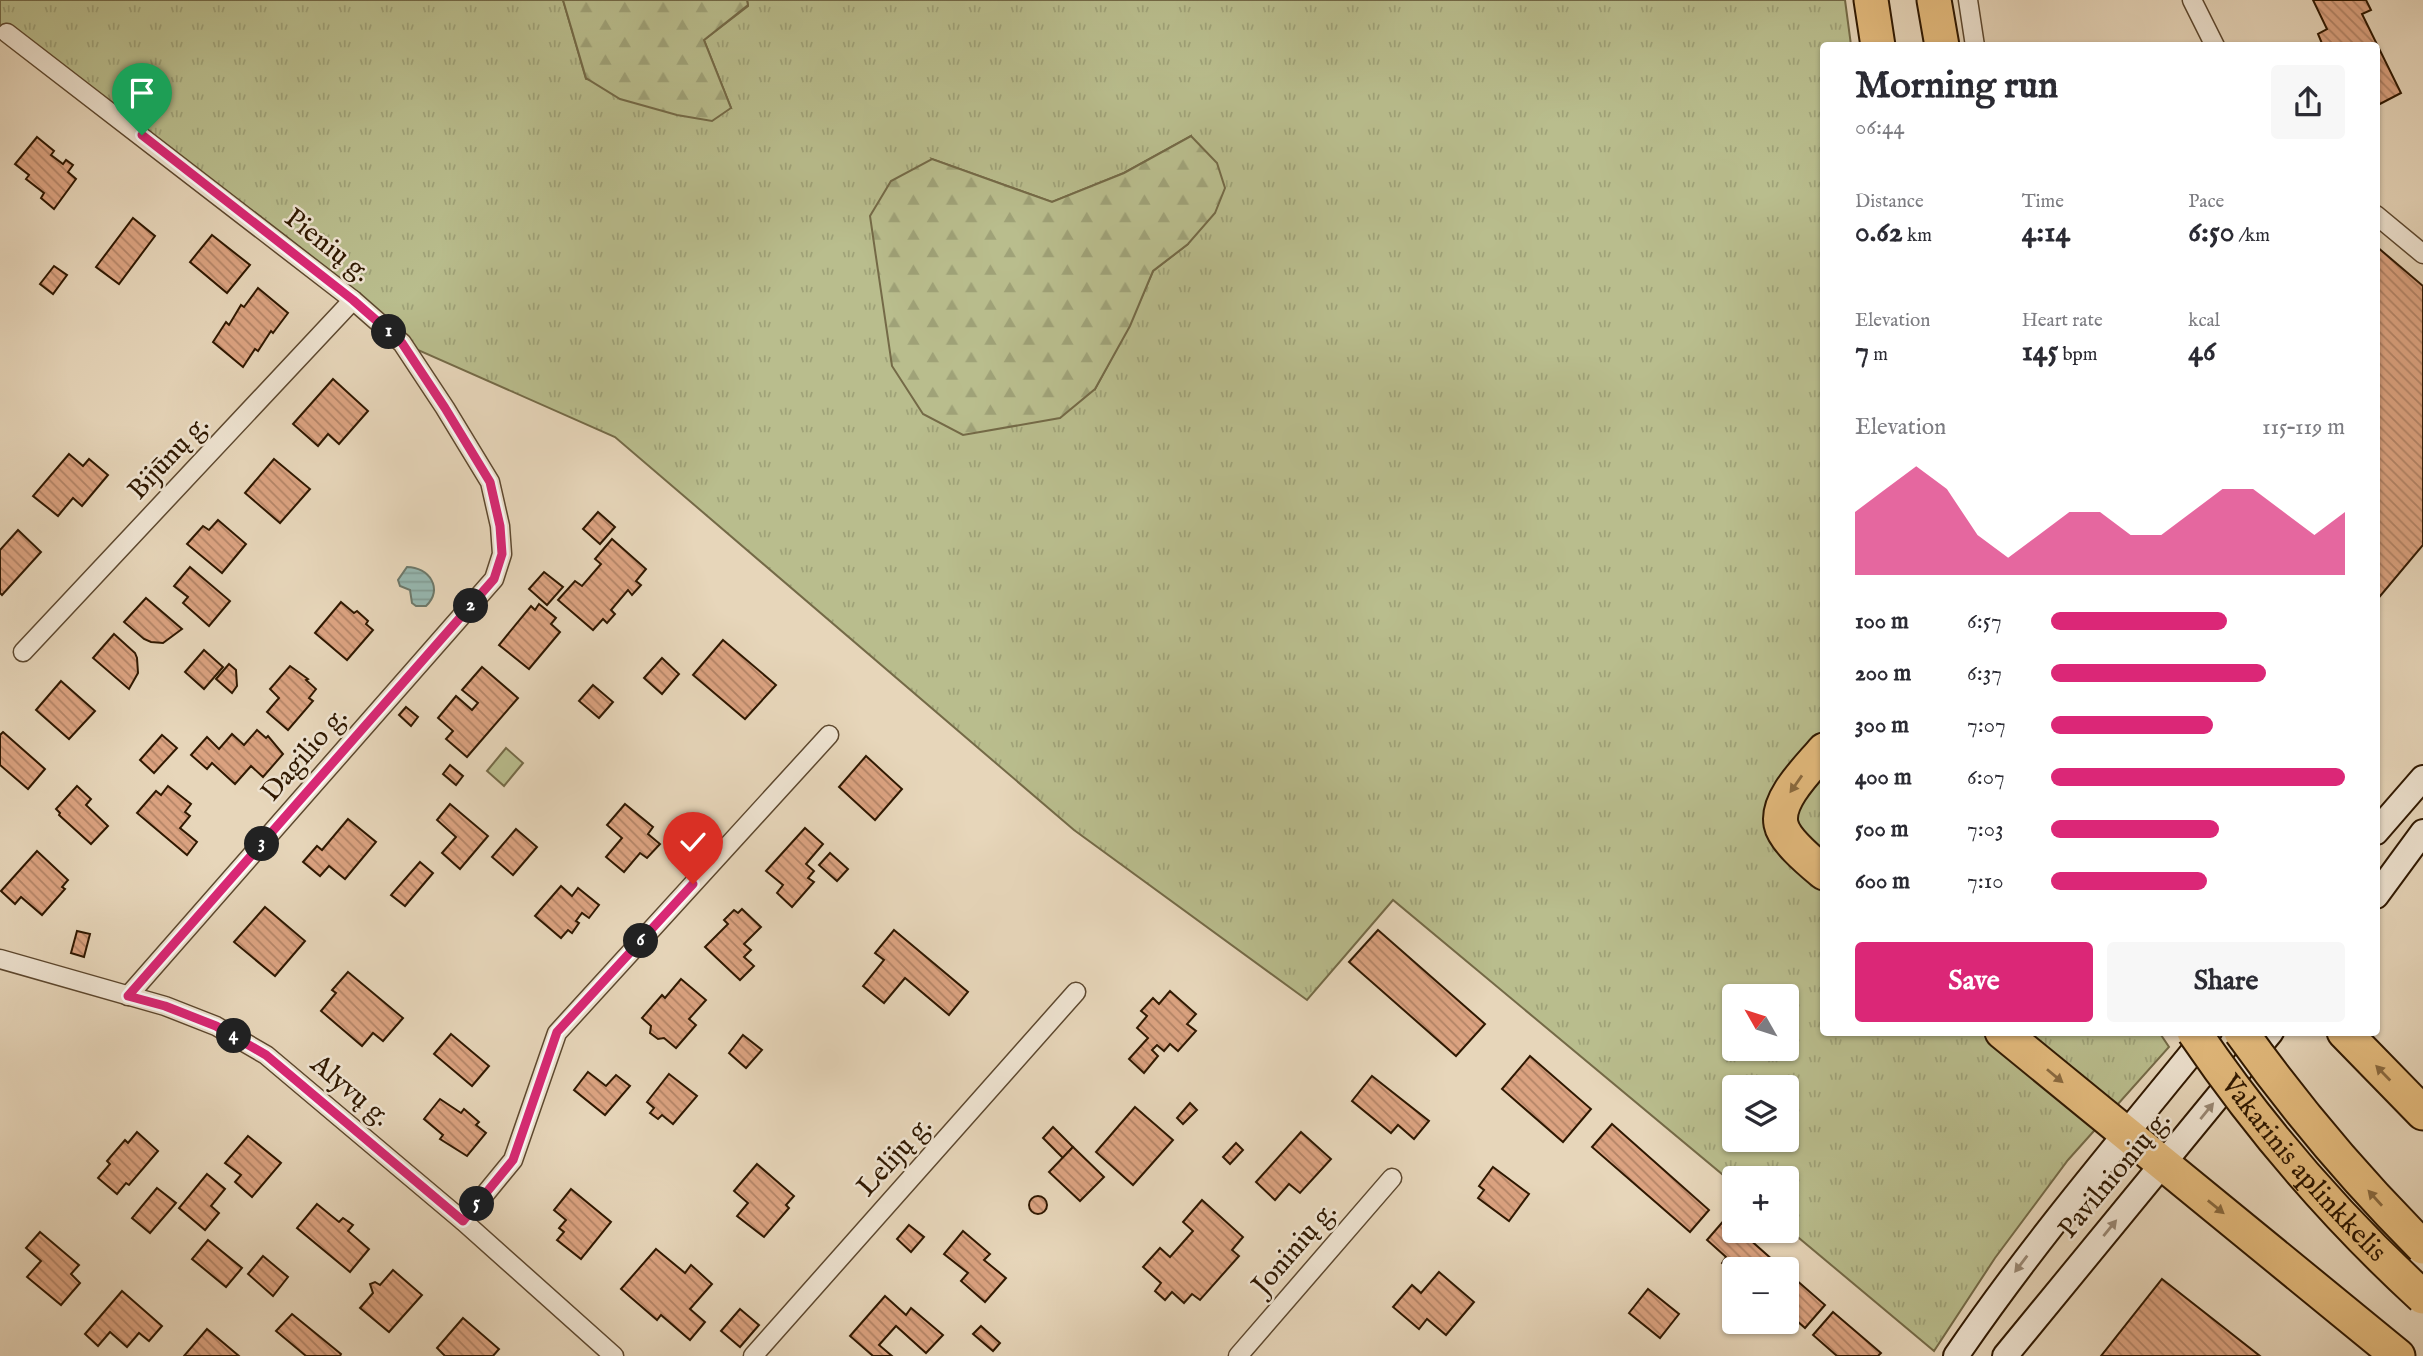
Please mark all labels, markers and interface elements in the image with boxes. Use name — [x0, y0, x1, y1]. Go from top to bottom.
pin — [112, 63, 172, 135]
text: Morning run — [1855, 63, 2058, 111]
button: share — [2271, 65, 2345, 139]
icon: arrive — [123, 74, 161, 112]
text: 06:44 — [1855, 113, 1905, 142]
text: Distance — [1855, 190, 1924, 214]
text: Time — [2022, 190, 2064, 214]
text: Pace — [2188, 190, 2224, 214]
street label: Pienių g. — [277, 201, 377, 291]
text: 0.62 — [1855, 214, 1903, 252]
text: 4:14 — [2022, 214, 2070, 252]
text: 6:50 — [2188, 214, 2234, 252]
text: km — [1903, 224, 1932, 248]
text: /km — [2234, 224, 2270, 248]
text: Elevation — [1855, 309, 1930, 333]
text: Heart rate — [2022, 309, 2103, 333]
text: kcal — [2188, 309, 2220, 333]
pin: 1 — [372, 314, 406, 350]
text: 1 — [385, 319, 392, 343]
text: 7 — [1855, 333, 1869, 371]
text: 145 — [2022, 333, 2058, 371]
text: 46 — [2188, 333, 2216, 371]
text: m — [1869, 343, 1888, 367]
text: bpm — [2058, 343, 2098, 367]
street label: Bijūnų g. — [121, 408, 217, 508]
text: Elevation — [1855, 413, 1946, 442]
text: 115–119 m — [2262, 413, 2345, 442]
pin: 2 — [454, 588, 489, 624]
text: 2 — [466, 593, 475, 617]
text: 100 m — [1855, 607, 1909, 636]
text: 6:57 — [1967, 607, 2002, 636]
text: 200 m — [1855, 659, 1911, 688]
text: 6:37 — [1967, 659, 2002, 688]
street label: Dagilio g. — [254, 700, 356, 810]
text: 300 m — [1855, 711, 1909, 740]
text: 7:07 — [1967, 711, 2006, 740]
text: 400 m — [1855, 763, 1912, 792]
text: 6:07 — [1967, 763, 2005, 792]
one-way arrow — [1789, 775, 1803, 793]
pin — [663, 812, 723, 884]
text: 500 m — [1855, 815, 1909, 844]
text: 7:03 — [1967, 815, 2004, 844]
icon: check — [674, 823, 712, 861]
pin: 3 — [244, 826, 280, 862]
text: 3 — [258, 831, 265, 855]
text: 600 m — [1855, 867, 1910, 896]
text: 7:10 — [1967, 867, 2004, 896]
pin: 6 — [624, 923, 658, 958]
text: 6 — [636, 928, 645, 952]
button: Save — [1855, 942, 2093, 1022]
button: Share — [2107, 942, 2345, 1022]
north arrow — [1722, 984, 1799, 1060]
map controls — [1722, 984, 1799, 1334]
pin: 4 — [216, 1018, 252, 1054]
text: 4 — [229, 1023, 238, 1047]
street label: Alyvų g. — [302, 1047, 397, 1135]
one-way arrow — [2376, 1065, 2392, 1082]
street label: Vakarinis aplinkkelis — [2212, 1067, 2394, 1270]
one-way arrow — [2046, 1068, 2063, 1083]
button: layers — [1722, 1075, 1799, 1152]
one-way arrow — [2199, 1102, 2214, 1120]
street label: Pavilnionių g. — [2051, 1104, 2179, 1246]
street label: Lelijų g. — [850, 1110, 940, 1204]
button: + — [1722, 1166, 1799, 1243]
pin: 5 — [460, 1186, 494, 1222]
one-way arrow — [2368, 1190, 2384, 1207]
text: 5 — [473, 1191, 480, 1215]
street label: Joninių g. — [1243, 1195, 1345, 1305]
one-way arrow — [2208, 1199, 2225, 1214]
one-way arrow — [2103, 1219, 2118, 1237]
one-way arrow — [2014, 1254, 2029, 1272]
button: − — [1722, 1257, 1799, 1334]

